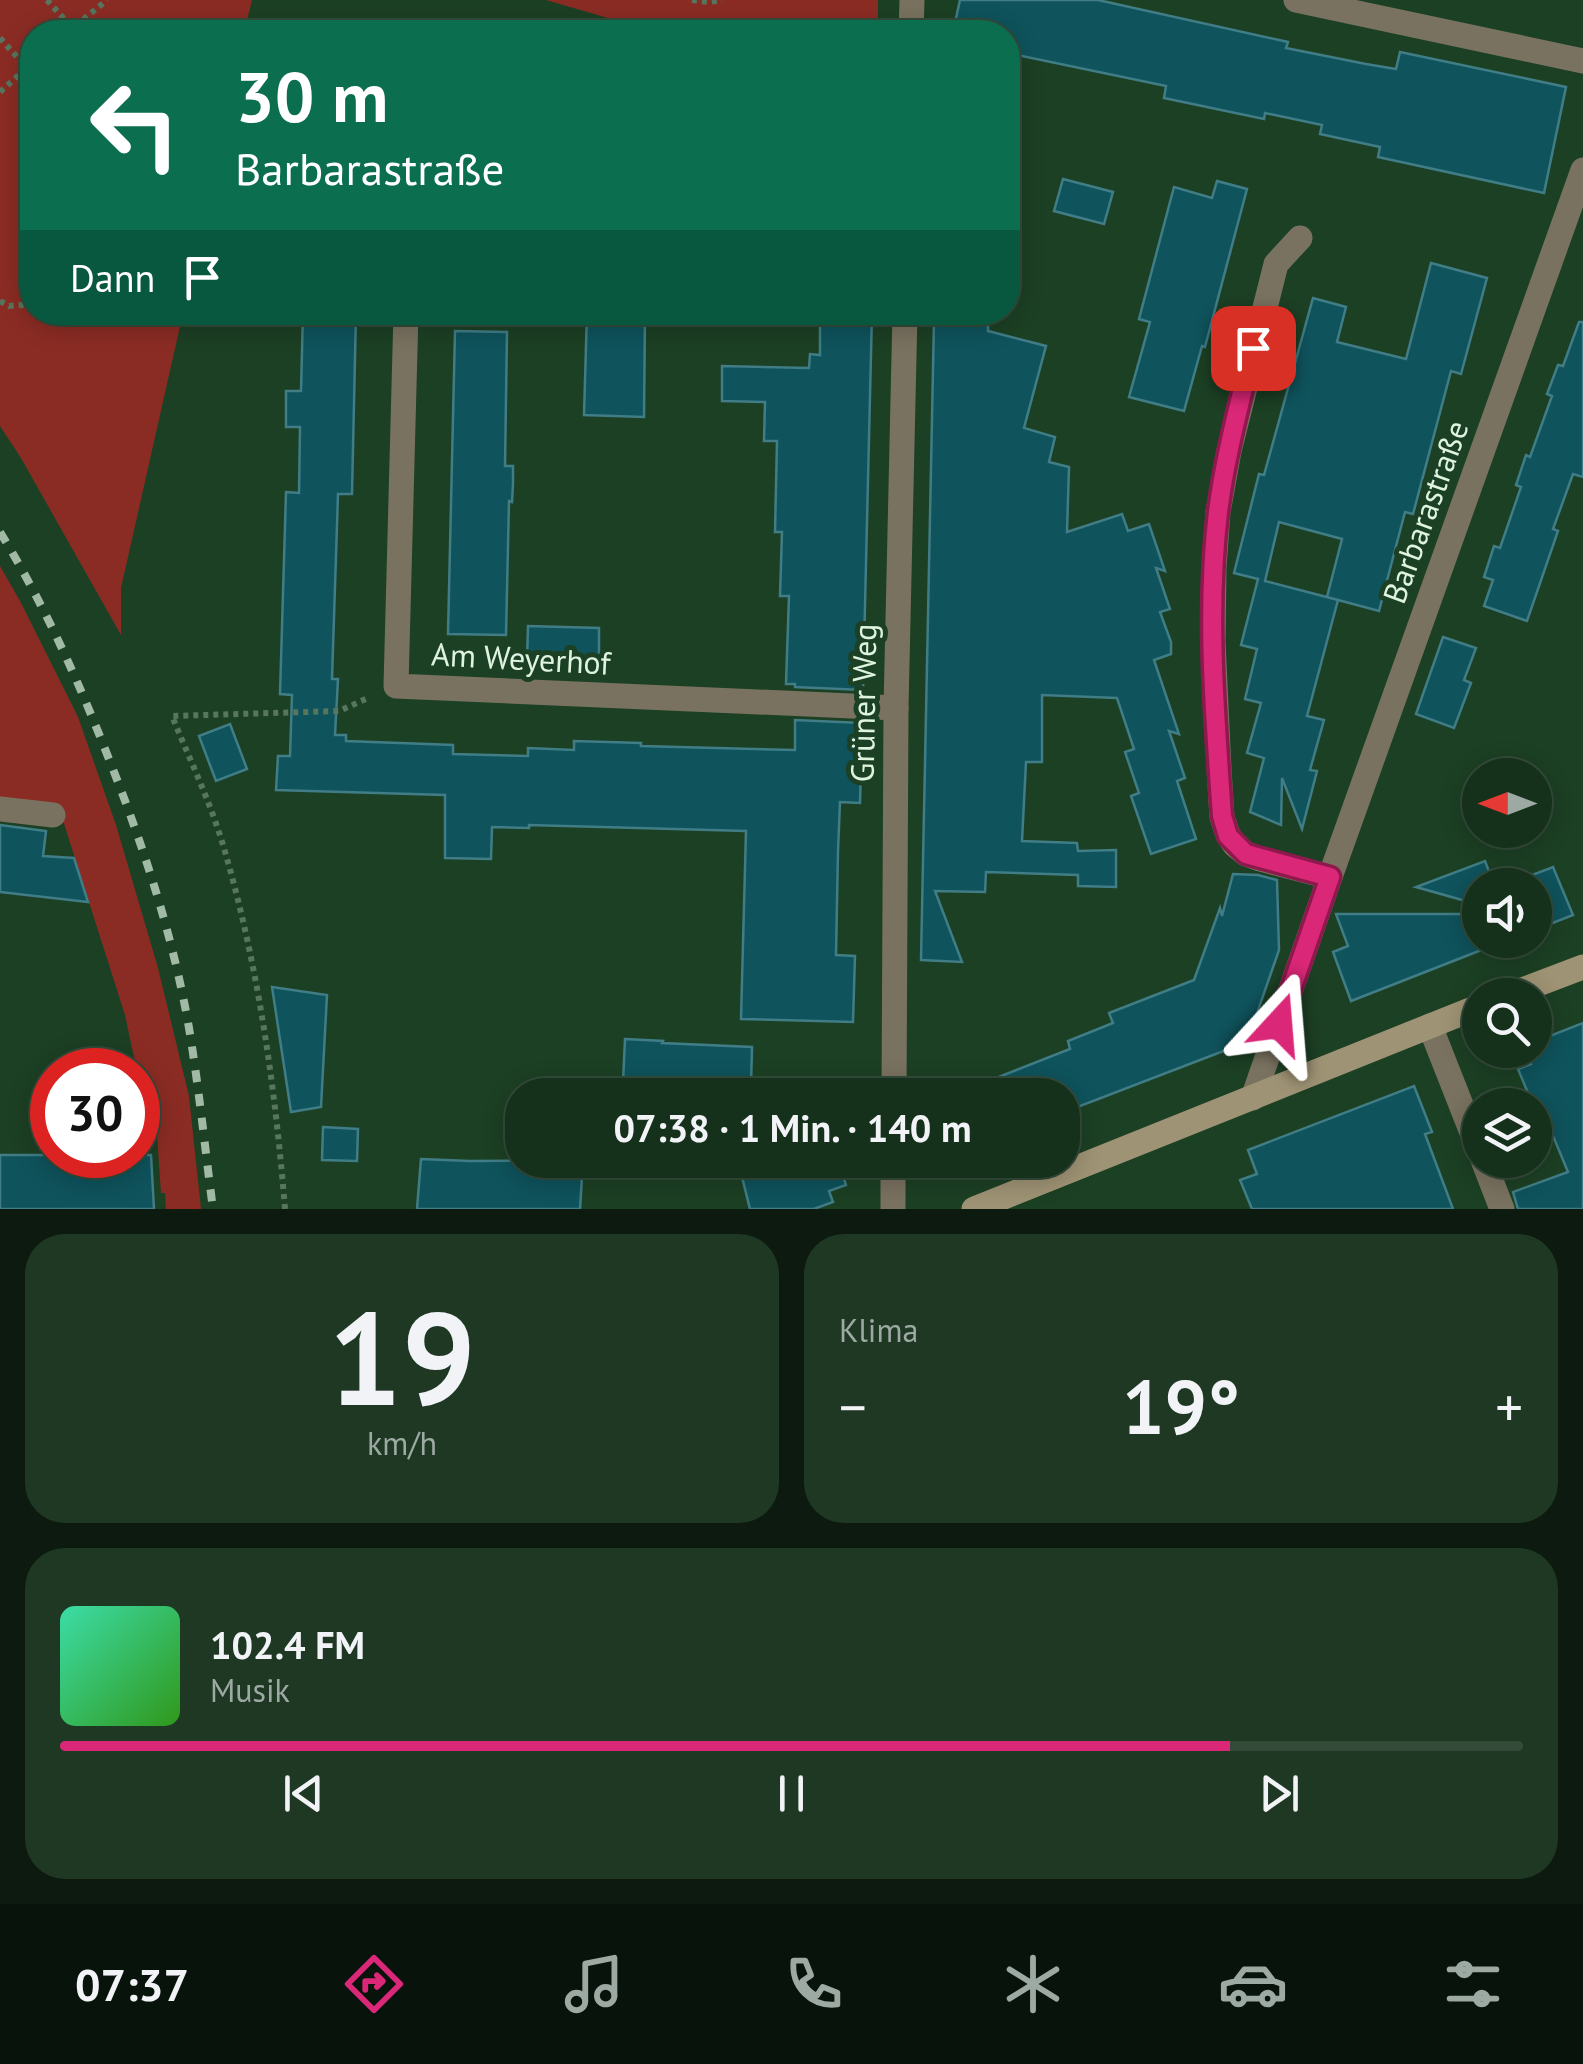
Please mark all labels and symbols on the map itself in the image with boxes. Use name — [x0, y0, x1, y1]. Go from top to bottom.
pin — [1211, 306, 1296, 391]
street label: Barbarastraße — [1373, 414, 1478, 609]
street label: Grüner Weg — [841, 623, 885, 783]
street label: Am Weyerhof — [430, 632, 614, 684]
north arrow — [1462, 758, 1552, 848]
position arrow — [1227, 972, 1331, 1076]
speed limit sign: 30 — [30, 1048, 160, 1178]

